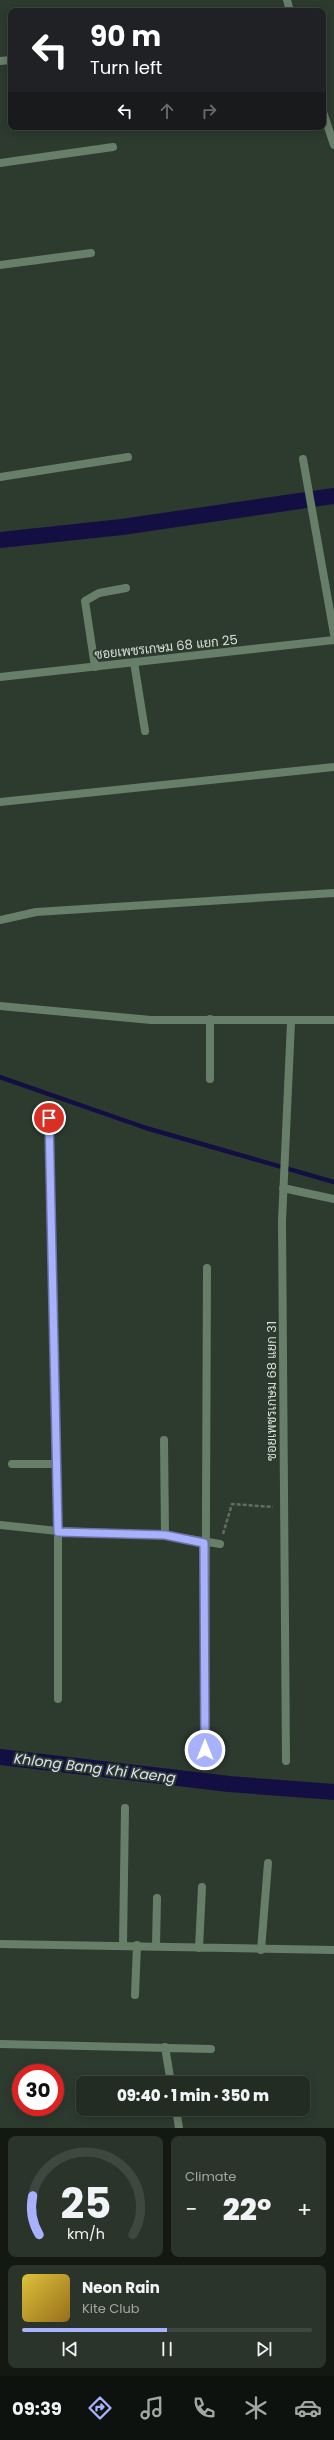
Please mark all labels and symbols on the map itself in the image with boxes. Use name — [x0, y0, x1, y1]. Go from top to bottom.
street label: ซอยเพชรเกษม 68 แยก 25 — [93, 630, 239, 664]
pin — [32, 1101, 66, 1135]
street label: ซอยเพชรเกษม 68 แยก 31 — [262, 1321, 281, 1461]
position arrow — [184, 1729, 226, 1771]
water label: Khlong Bang Khi Kaeng — [13, 1748, 178, 1788]
speed limit sign: 30 — [12, 2064, 64, 2116]

